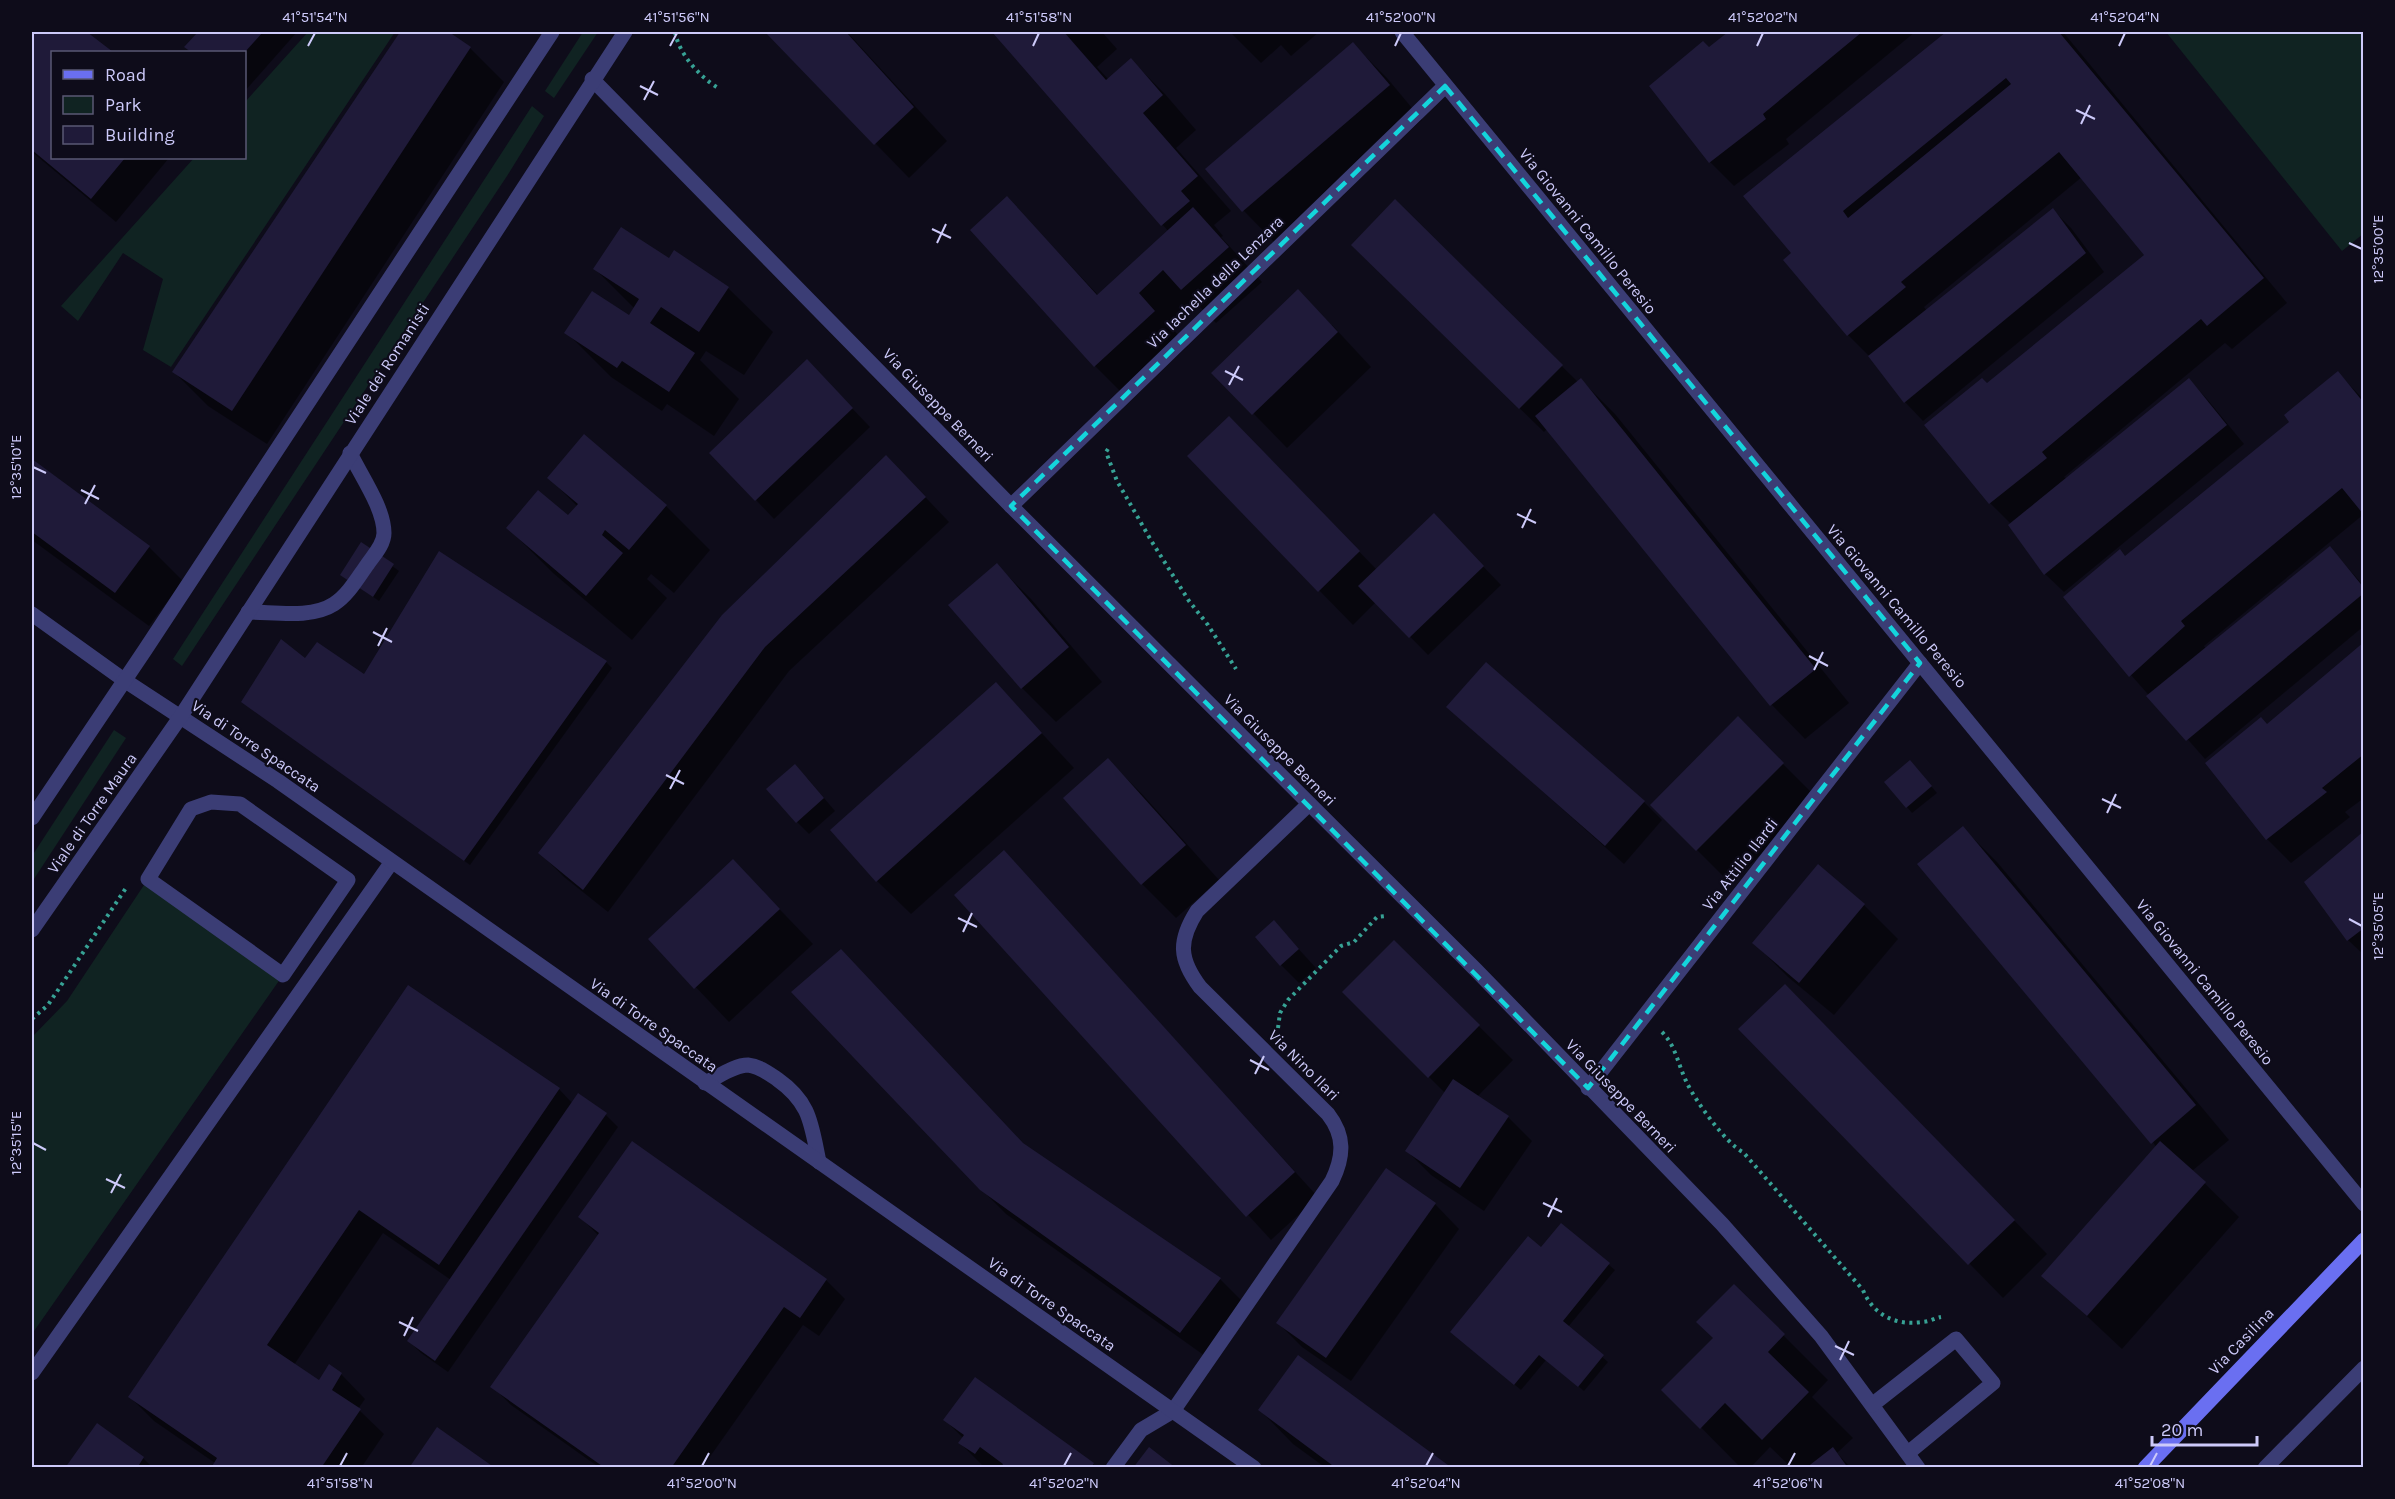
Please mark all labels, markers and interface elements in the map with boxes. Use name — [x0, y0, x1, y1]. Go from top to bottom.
text: 41°51'54"N — [282, 8, 348, 26]
text: 41°51'56"N — [644, 8, 710, 26]
text: 41°51'58"N — [1006, 8, 1072, 26]
text: 41°52'00"N — [1366, 8, 1436, 26]
text: 41°52'02"N — [1728, 8, 1798, 26]
text: 41°52'04"N — [2090, 8, 2160, 26]
legend — [51, 51, 246, 159]
text: Road — [105, 64, 146, 86]
text: Park — [105, 94, 142, 116]
text: Building — [105, 124, 175, 146]
street label: Via Giovanni Camillo Peresio — [1515, 144, 1661, 318]
street label: Via Iachella della Lenzara — [1143, 212, 1287, 352]
text: 12°35'00"E — [2369, 215, 2387, 283]
street label: Viale dei Romanisti — [341, 300, 433, 428]
street label: Via Giuseppe Berneri — [879, 344, 997, 466]
text: 12°35'10"E — [7, 435, 25, 499]
street label: Via Giovanni Camillo Peresio — [1823, 520, 1971, 692]
street label: Via Giuseppe Berneri — [1220, 690, 1340, 810]
street label: Via di Torre Spaccata — [188, 696, 324, 796]
street label: Viale di Torre Maura — [43, 749, 141, 877]
street label: Via Attilio Ilardi — [1698, 814, 1782, 914]
text: 12°35'05"E — [2369, 892, 2387, 960]
street label: Via Giovanni Camillo Peresio — [2132, 895, 2278, 1069]
street label: Via di Torre Spaccata — [587, 974, 721, 1076]
street label: Via Nino Ilari — [1265, 1026, 1343, 1104]
street label: Via Giuseppe Berneri — [1562, 1035, 1680, 1157]
text: 12°35'15"E — [7, 1111, 25, 1175]
street label: Via di Torre Spaccata — [985, 1253, 1119, 1355]
street label: Via Casilina — [2204, 1304, 2278, 1378]
scale bar — [2152, 1409, 2257, 1447]
text: 20 m — [2161, 1419, 2203, 1441]
text: 41°51'58"N — [307, 1474, 373, 1492]
text: 41°52'00"N — [667, 1474, 737, 1492]
text: 41°52'02"N — [1029, 1474, 1099, 1492]
text: 41°52'04"N — [1391, 1474, 1461, 1492]
text: 41°52'06"N — [1753, 1474, 1823, 1492]
text: 41°52'08"N — [2115, 1474, 2185, 1492]

